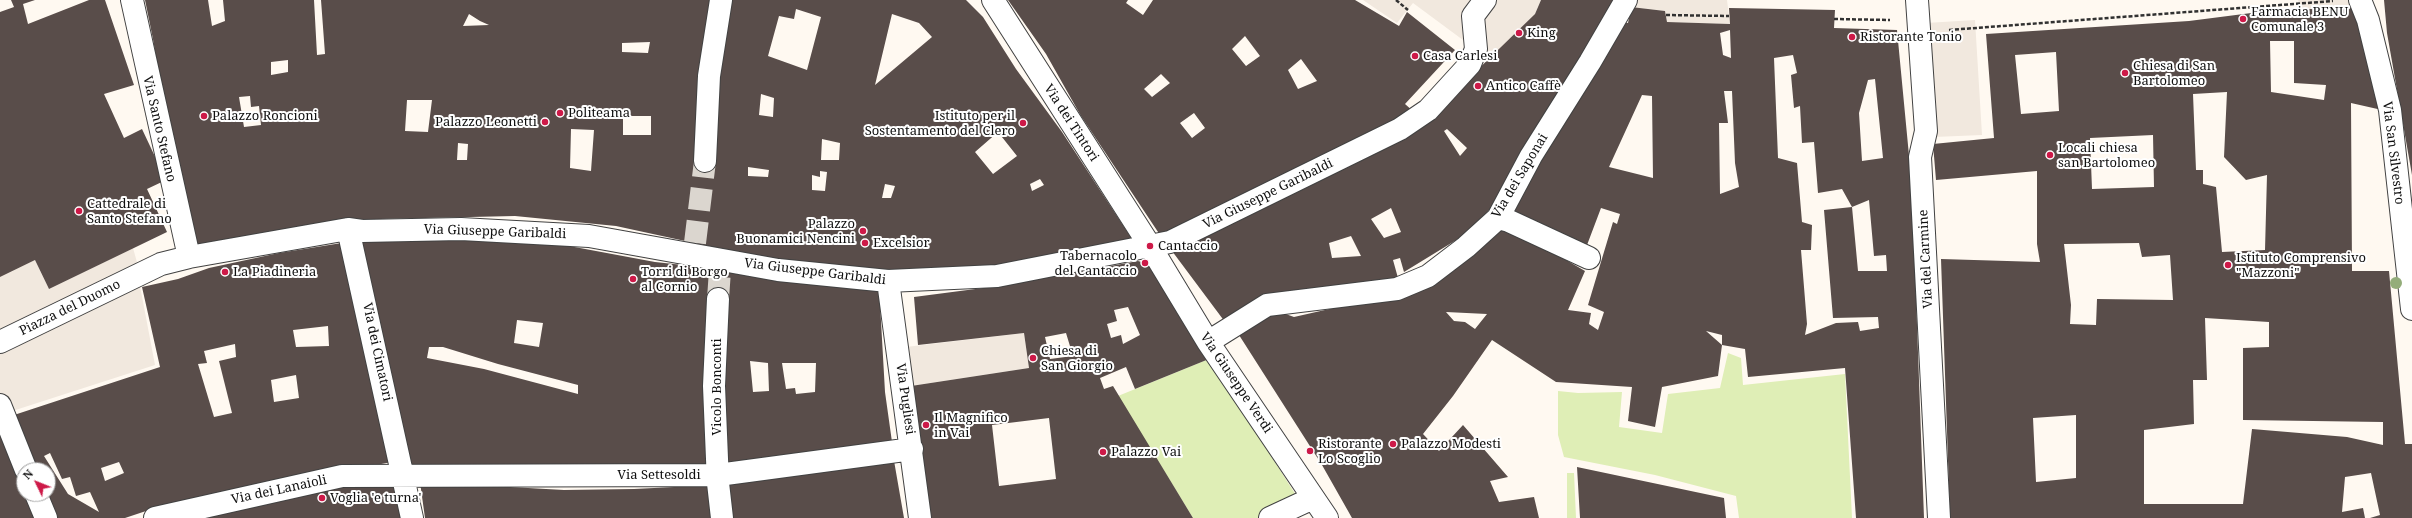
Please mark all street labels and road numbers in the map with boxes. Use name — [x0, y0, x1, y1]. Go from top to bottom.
street label: Via Santo Stefano — [139, 74, 179, 184]
street label: Via dei Tintori — [1040, 81, 1102, 165]
street label: Via San Silvestro — [2379, 101, 2407, 205]
street label: Via dei Saponai — [1489, 131, 1551, 221]
street label: Via Giuseppe Garibaldi — [1200, 156, 1336, 232]
street label: Via del Carmine — [1916, 209, 1936, 309]
street label: Via Giuseppe Garibaldi — [423, 222, 567, 242]
street label: Via Giuseppe Garibaldi — [743, 256, 887, 288]
street label: Piazza del Duomo — [17, 277, 123, 339]
street label: Via dei Cimatori — [359, 301, 395, 403]
street label: Via Giuseppe Verdi — [1197, 330, 1275, 436]
street label: Vicolo Bonconti — [709, 338, 725, 436]
street label: Via Pugliesi — [892, 362, 918, 436]
street label: Via Settesoldi — [617, 467, 701, 483]
street label: Via dei Lanaioli — [230, 472, 328, 508]

